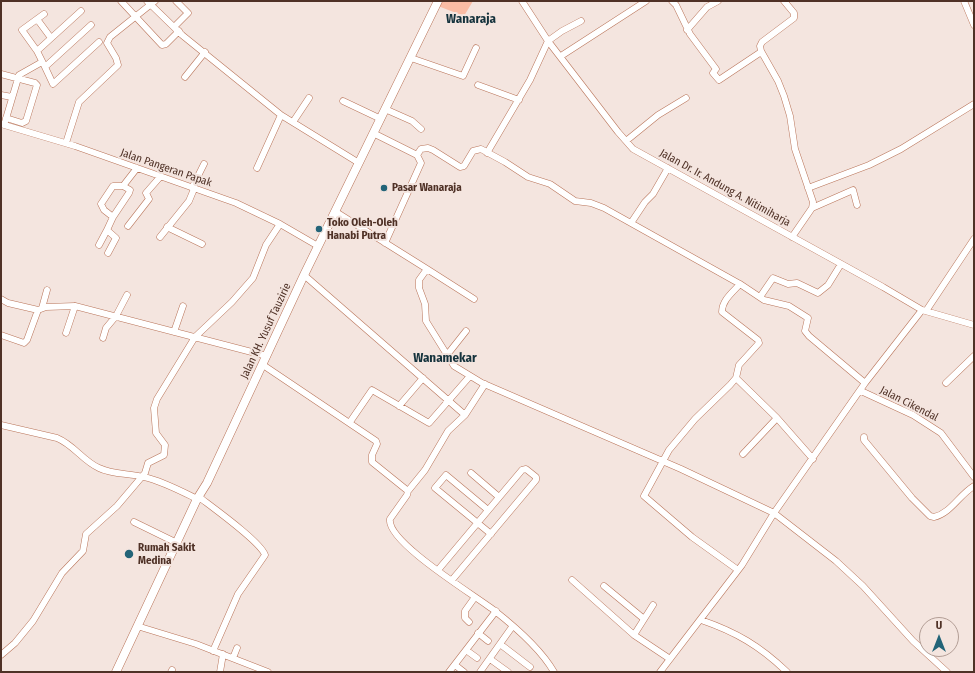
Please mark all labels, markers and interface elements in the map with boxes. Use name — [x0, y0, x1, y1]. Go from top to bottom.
district label: Wanaraja — [446, 11, 496, 27]
street label: Jalan Pangeran Papak — [119, 146, 213, 190]
street label: Jalan Dr. Ir. Andung A. Nitimiharja — [657, 146, 793, 230]
place label: Pasar Wanaraja — [392, 181, 462, 195]
marker: Pasar Wanaraja — [379, 183, 389, 193]
place label: Toko Oleh-Oleh Hanabi Putra — [327, 216, 398, 242]
marker: Toko Oleh-Oleh Hanabi Putra — [314, 224, 324, 234]
street label: Jalan KH. Yusuf Tauzirie — [238, 281, 294, 381]
district label: Wanamekar — [413, 350, 477, 366]
street label: Jalan Cikendal — [878, 384, 940, 424]
place label: Rumah Sakit Medina — [138, 541, 195, 567]
marker: Rumah Sakit Medina — [123, 548, 135, 560]
north arrow — [919, 617, 959, 657]
text: U — [936, 619, 942, 632]

